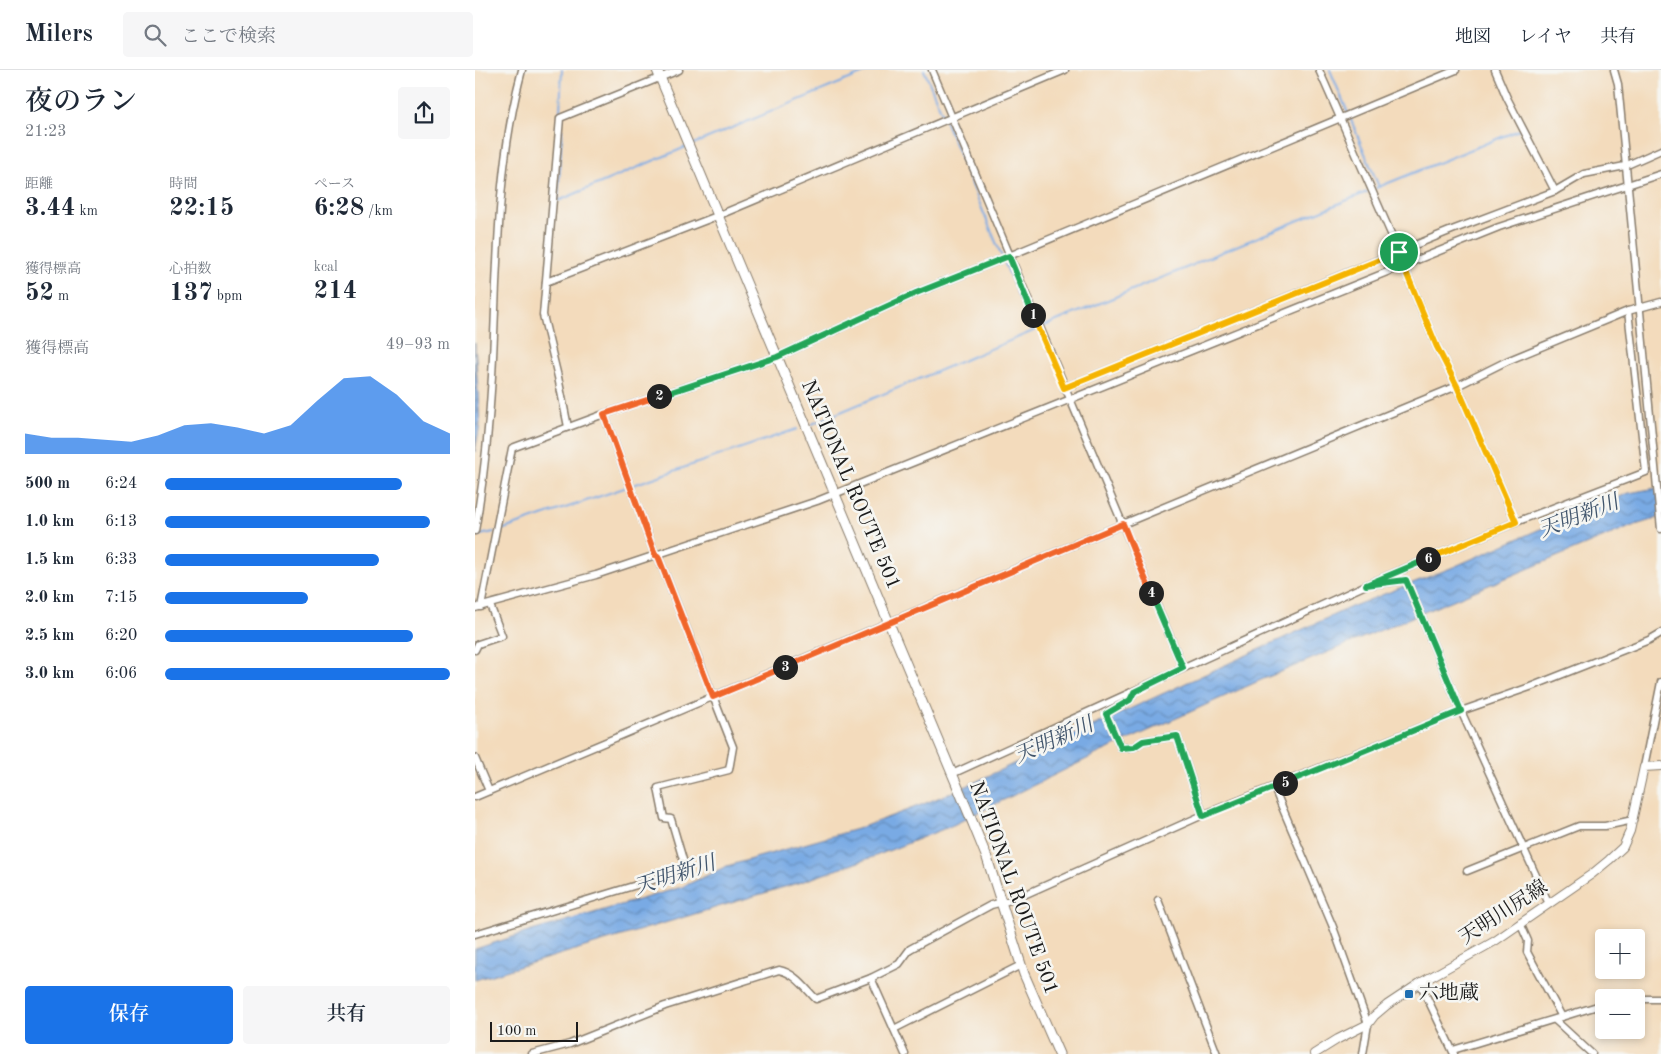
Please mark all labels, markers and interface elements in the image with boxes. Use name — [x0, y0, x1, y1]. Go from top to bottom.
search box — [123, 12, 473, 57]
icon: search — [141, 21, 169, 49]
text: Milers — [25, 23, 93, 47]
text: ここで検索 — [181, 28, 276, 47]
text: 地図 — [1455, 28, 1491, 46]
text: レイヤ — [1519, 28, 1572, 46]
text: 共有 — [1600, 28, 1636, 46]
button: share — [398, 87, 450, 139]
text: 夜のラン — [25, 89, 137, 117]
text: 21:23 — [25, 124, 67, 140]
text: 距離 — [25, 177, 53, 191]
text: 時間 — [169, 177, 197, 191]
text: ペース — [314, 177, 355, 191]
text: 3.44 — [25, 196, 76, 221]
text: 22:15 — [169, 196, 234, 221]
text: 6:28 — [314, 196, 364, 221]
text: km — [76, 204, 98, 218]
text: /km — [364, 204, 393, 218]
pin — [1378, 231, 1420, 273]
icon: arrive — [1385, 238, 1413, 266]
text: kcal — [314, 260, 338, 274]
text: 獲得標高 — [25, 262, 81, 276]
text: 心拍数 — [169, 262, 211, 276]
text: 214 — [314, 279, 357, 304]
text: 52 — [25, 281, 54, 306]
text: 137 — [169, 281, 213, 306]
text: m — [54, 289, 69, 303]
text: bpm — [213, 289, 242, 303]
pin: 1 — [1021, 302, 1045, 328]
text: 1 — [1029, 308, 1038, 322]
text: 49–93 m — [386, 337, 450, 353]
text: 獲得標高 — [25, 341, 89, 357]
street label: NATIONAL ROUTE 501 — [797, 377, 903, 593]
pin: 2 — [647, 384, 671, 408]
text: 2 — [655, 389, 664, 403]
text: 500 m — [25, 476, 70, 492]
text: 6:24 — [105, 476, 137, 492]
water label: 天明新川 — [1535, 490, 1624, 542]
text: 1.0 km — [25, 514, 74, 530]
text: 6:13 — [105, 514, 137, 530]
pin: 6 — [1415, 546, 1441, 572]
text: 1.5 km — [25, 552, 74, 568]
text: 6:33 — [105, 552, 137, 568]
text: 6 — [1424, 552, 1433, 566]
pin: 4 — [1139, 580, 1163, 606]
text: 4 — [1147, 586, 1156, 600]
text: 2.0 km — [25, 590, 74, 606]
text: 7:15 — [105, 590, 137, 606]
text: 2.5 km — [25, 628, 74, 644]
text: 6:20 — [105, 628, 137, 644]
pin: 3 — [773, 654, 797, 680]
text: 3 — [781, 660, 790, 674]
text: 3.0 km — [25, 666, 74, 682]
text: 6:06 — [105, 666, 137, 682]
water label: 天明新川 — [1011, 712, 1098, 768]
pin: 5 — [1273, 770, 1297, 796]
text: 5 — [1281, 776, 1290, 790]
street label: NATIONAL ROUTE 501 — [965, 779, 1061, 997]
water label: 天明新川 — [631, 851, 720, 899]
street label: 天明川尻線 — [1456, 876, 1551, 949]
map controls — [1595, 929, 1645, 1039]
button: + — [1595, 929, 1645, 979]
place label: 六地蔵 — [1419, 982, 1479, 1004]
button: 保存 — [25, 986, 233, 1044]
button: 共有 — [243, 986, 450, 1044]
marker: 六地蔵 — [1403, 988, 1415, 1000]
button: − — [1595, 989, 1645, 1039]
scale bar — [490, 1019, 577, 1042]
text: 100 m — [497, 1024, 536, 1038]

